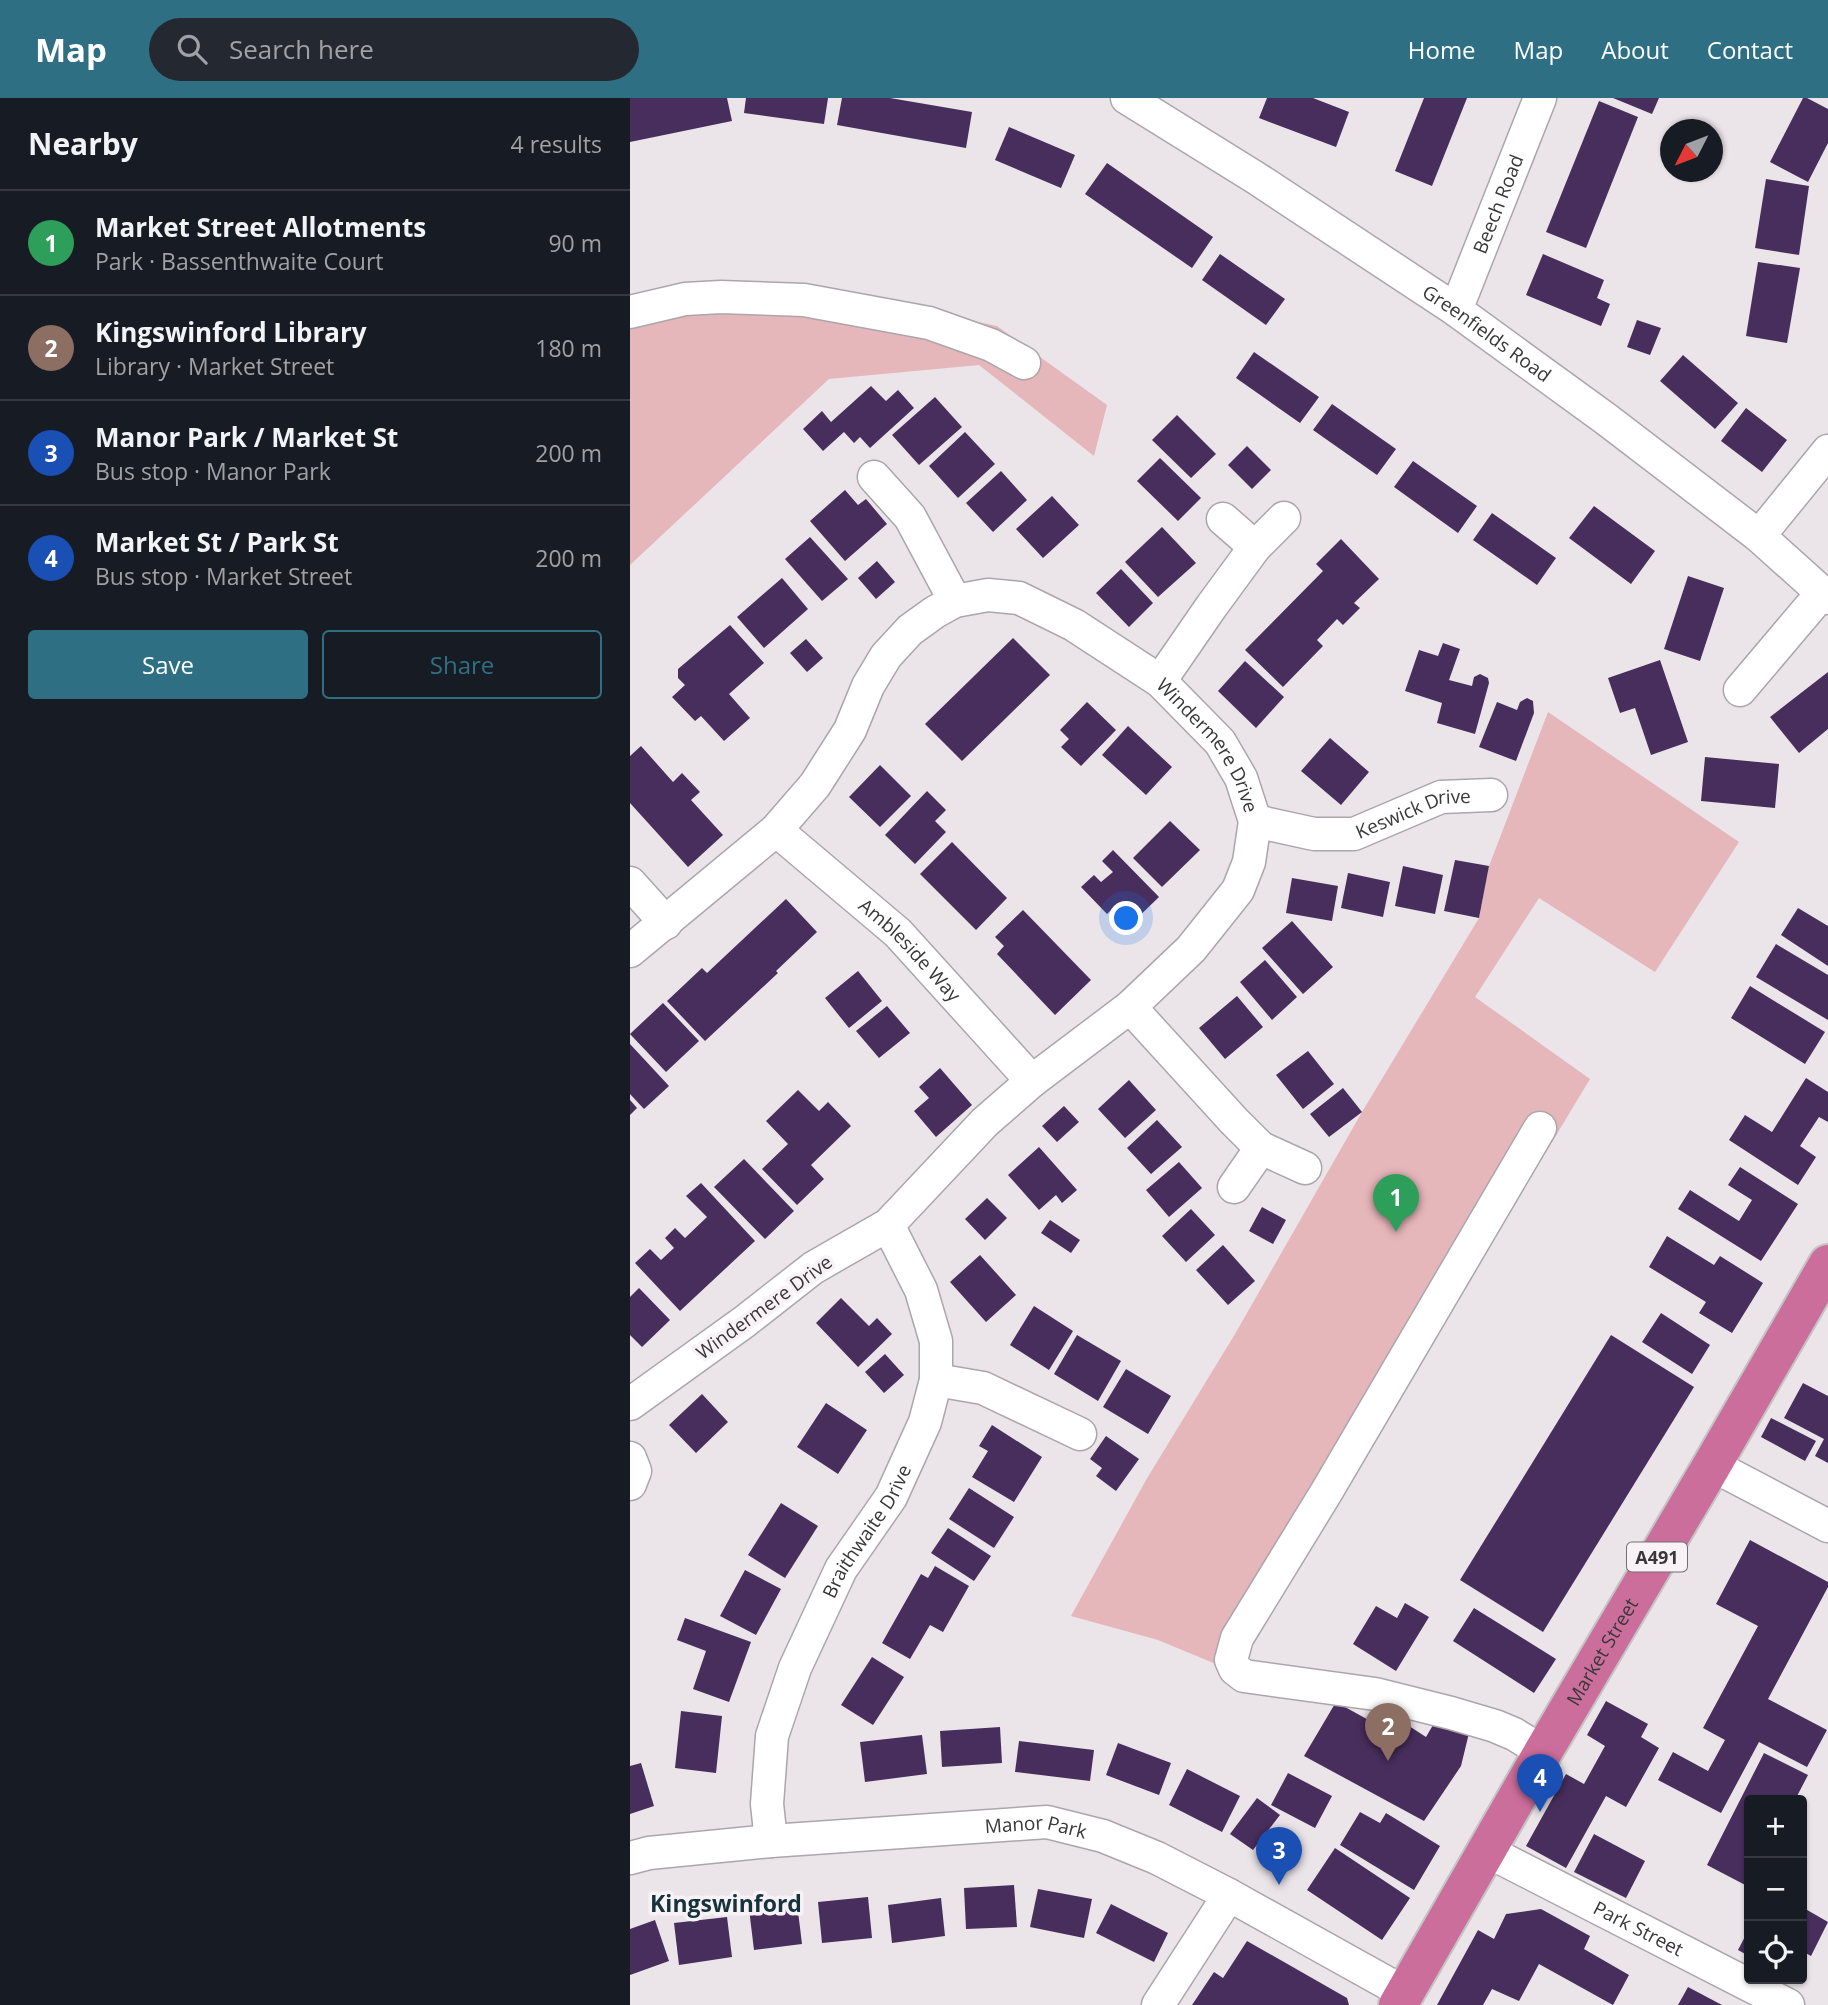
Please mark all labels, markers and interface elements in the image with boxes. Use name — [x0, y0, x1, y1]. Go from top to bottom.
search box — [149, 18, 639, 81]
text: Map — [35, 27, 107, 72]
icon: search — [173, 30, 211, 68]
text: Search here — [229, 31, 374, 67]
text: Home — [1408, 33, 1476, 66]
text: Map — [1514, 33, 1563, 66]
text: About — [1601, 33, 1669, 66]
text: Contact — [1707, 33, 1793, 66]
north arrow — [1660, 119, 1723, 182]
text: Nearby — [28, 123, 138, 164]
text: 4 results — [511, 128, 602, 160]
street label: Beech Road — [1467, 151, 1529, 257]
text: Market Street Allotments — [95, 209, 426, 245]
text: 1 — [44, 227, 58, 259]
text: 90 m — [548, 227, 602, 259]
text: Park · Bassenthwaite Court — [95, 245, 384, 277]
street label: Greenfields Road — [1417, 278, 1556, 388]
text: Kingswinford Library — [95, 314, 367, 350]
text: 2 — [44, 332, 58, 364]
text: 180 m — [535, 332, 602, 364]
text: Library · Market Street — [95, 350, 334, 382]
text: Manor Park / Market St — [95, 419, 398, 455]
text: 3 — [44, 437, 58, 469]
text: 200 m — [535, 437, 602, 469]
text: Bus stop · Manor Park — [95, 455, 331, 487]
text: Market St / Park St — [95, 524, 339, 560]
text: 4 — [44, 542, 58, 574]
text: 200 m — [535, 542, 602, 574]
text: Bus stop · Market Street — [95, 560, 352, 592]
button: Save — [28, 630, 308, 699]
button: Share — [322, 630, 602, 699]
street label: Windermere Drive — [1151, 672, 1264, 816]
street label: Keswick Drive — [1352, 783, 1471, 845]
street label: Ambleside Way — [853, 892, 967, 1007]
your location — [1109, 901, 1143, 935]
pin: 1 — [1373, 1174, 1419, 1232]
street label: Windermere Drive — [691, 1249, 837, 1365]
street label: Braithwaite Drive — [816, 1460, 917, 1602]
road number: A491 — [1627, 1542, 1687, 1572]
street label: Market Street — [1560, 1593, 1644, 1710]
pin: 2 — [1365, 1703, 1411, 1761]
pin: 4 — [1517, 1754, 1563, 1812]
map controls — [1744, 1795, 1807, 1984]
button: + — [1744, 1795, 1807, 1858]
street label: Manor Park — [984, 1809, 1090, 1844]
pin: 3 — [1256, 1827, 1302, 1885]
button: − — [1744, 1858, 1807, 1921]
district label: Kingswinford — [650, 1887, 802, 1919]
street label: Park Street — [1589, 1895, 1688, 1962]
button: locate — [1744, 1921, 1807, 1984]

